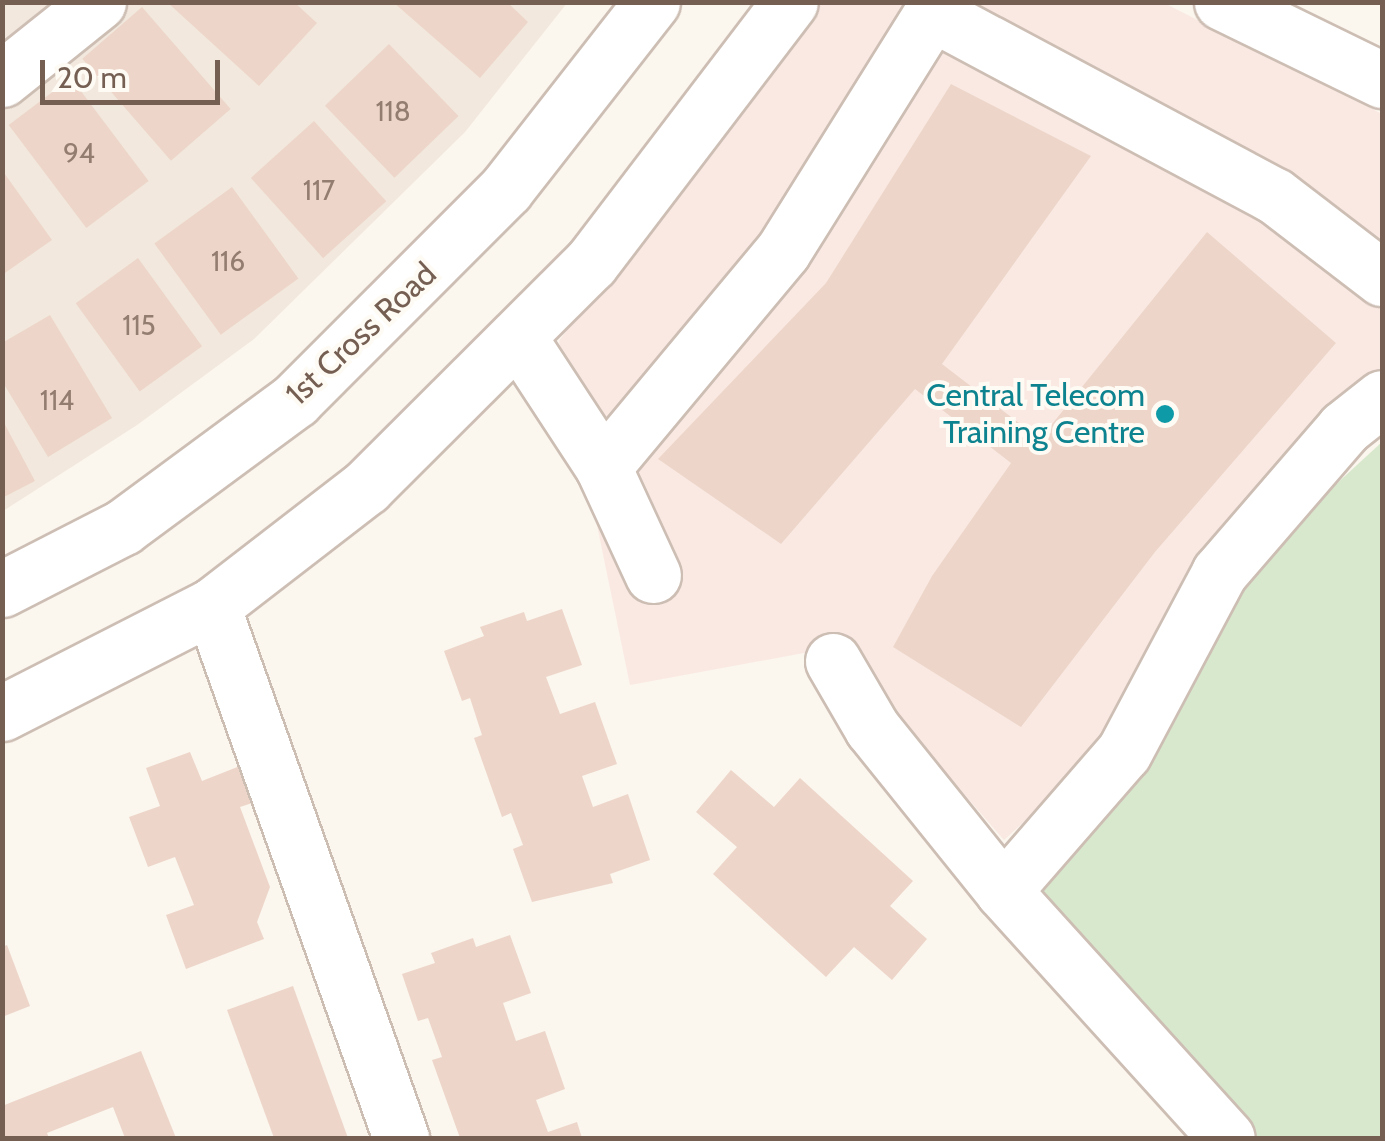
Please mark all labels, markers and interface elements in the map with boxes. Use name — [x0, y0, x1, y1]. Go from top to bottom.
scale bar — [45, 40, 225, 102]
text: 20 m — [57, 59, 127, 96]
house number: 118 — [375, 94, 411, 128]
house number: 94 — [63, 136, 95, 170]
house number: 117 — [303, 173, 335, 207]
house number: 116 — [211, 244, 245, 278]
street label: 1st Cross Road — [278, 255, 444, 413]
house number: 115 — [122, 308, 156, 342]
place label: Central Telecom Training Centre — [926, 377, 1145, 452]
house number: 114 — [40, 383, 74, 417]
marker: Central Telecom Training Centre — [1154, 403, 1176, 425]

